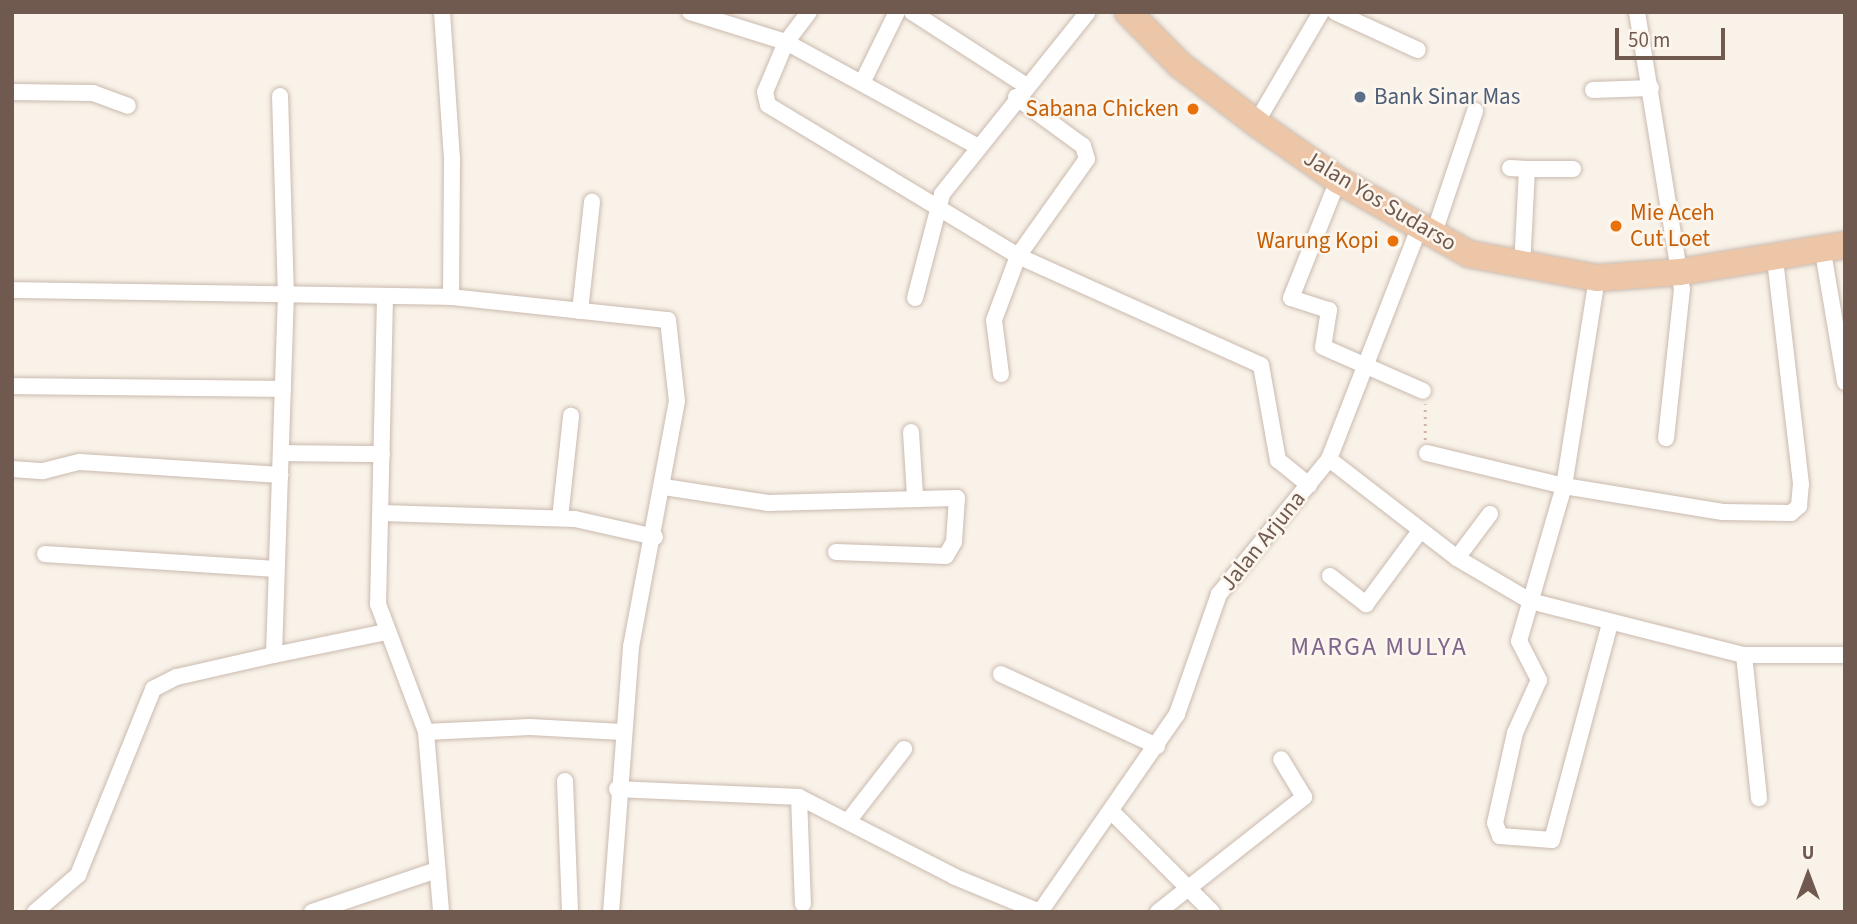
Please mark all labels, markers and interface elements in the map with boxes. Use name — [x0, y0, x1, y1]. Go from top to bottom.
scale bar — [1619, 14, 1729, 58]
text: 50 m — [1628, 25, 1670, 55]
place label: Bank Sinar Mas — [1374, 83, 1520, 111]
marker: Bank Sinar Mas — [1352, 89, 1368, 105]
place label: Sabana Chicken — [1026, 95, 1179, 123]
marker: Sabana Chicken — [1185, 101, 1201, 117]
street label: Jalan Yos Sudarso — [1299, 145, 1461, 257]
place label: Mie Aceh Cut Loet — [1630, 199, 1715, 253]
marker: Mie Aceh Cut Loet — [1608, 218, 1624, 234]
place label: Warung Kopi — [1256, 227, 1379, 255]
marker: Warung Kopi — [1385, 233, 1401, 249]
street label: Jalan Arjuna — [1214, 486, 1312, 596]
district label: MARGA MULYA — [1292, 631, 1466, 663]
north arrow — [1773, 840, 1843, 910]
text: U — [1802, 840, 1814, 867]

